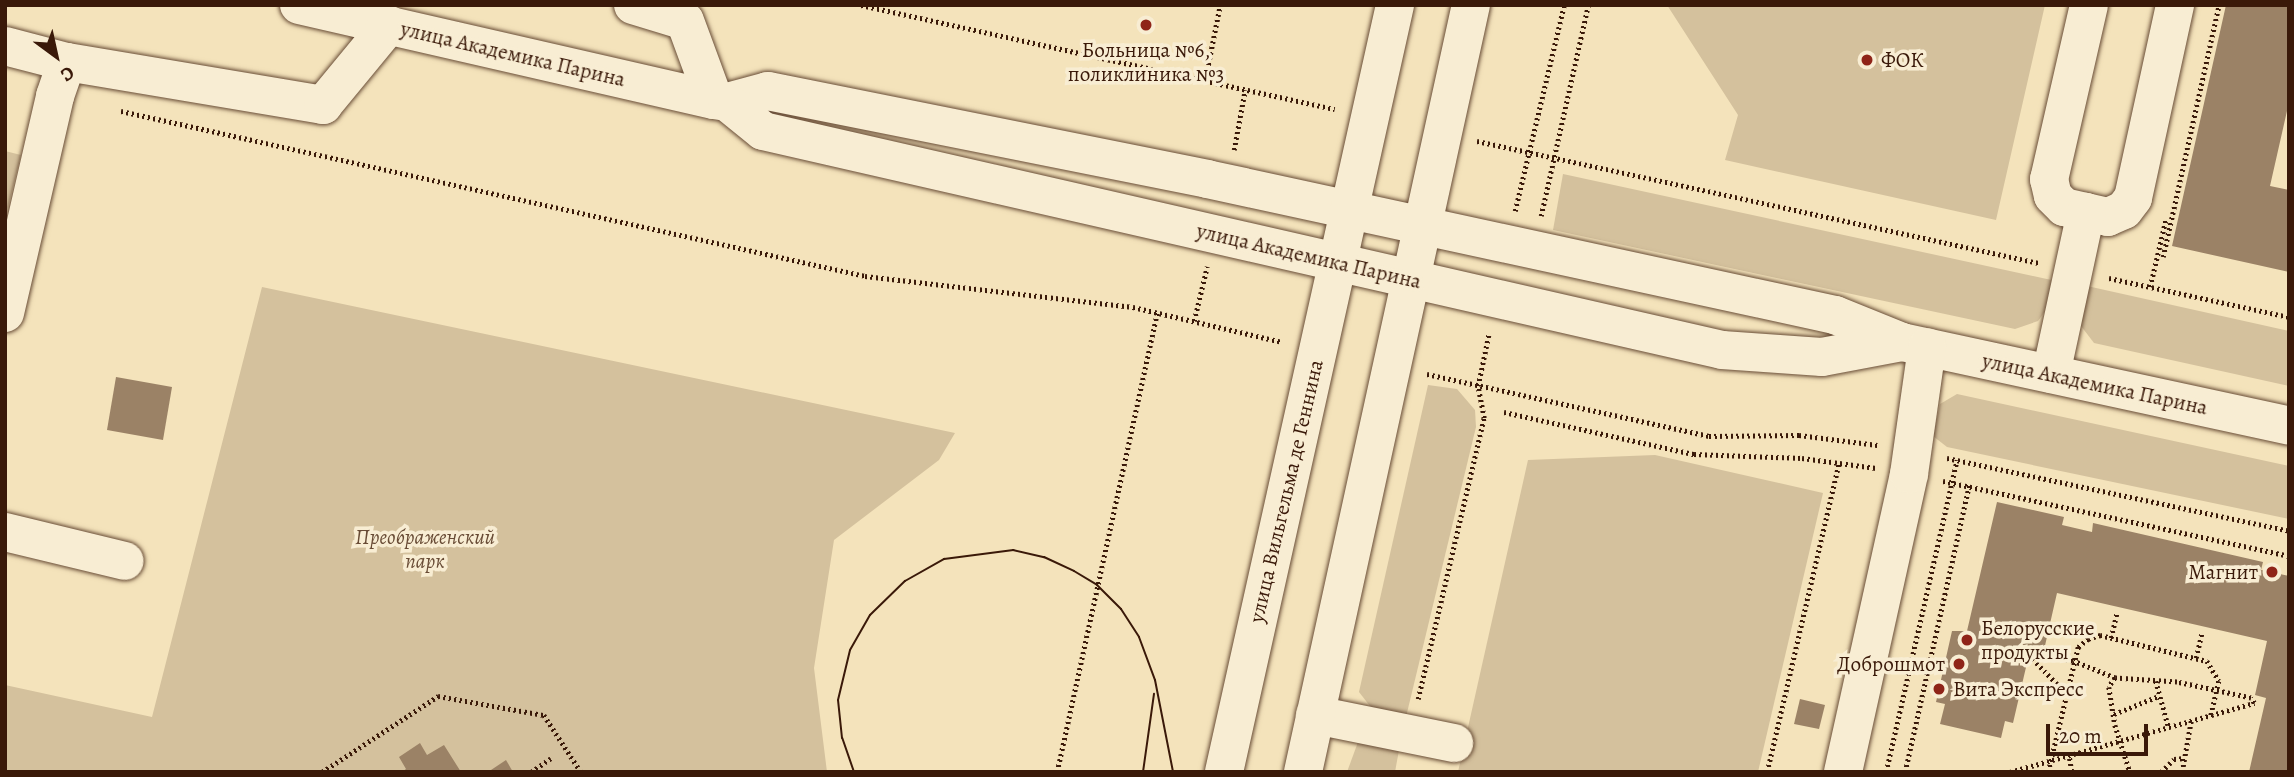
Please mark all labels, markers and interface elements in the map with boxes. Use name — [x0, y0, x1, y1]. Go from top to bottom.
marker: Больница №6, поликлиника №3 — [1136, 15, 1156, 35]
street label: улица Академика Парина — [398, 16, 628, 92]
north arrow — [21, 21, 91, 91]
place label: Больница №6, поликлиника №3 — [1068, 37, 1224, 87]
place label: ФОК — [1881, 47, 1924, 73]
marker: ФОК — [1859, 52, 1875, 68]
text: С — [55, 60, 79, 88]
street label: улица Академика Парина — [1194, 218, 1424, 294]
street label: улица Академика Парина — [1980, 348, 2210, 420]
street label: улица Вильгельма де Геннина — [1243, 357, 1329, 625]
park label: Преображенский парк — [355, 524, 495, 574]
place label: Магнит — [2188, 559, 2258, 585]
marker: Магнит — [2264, 564, 2280, 580]
place label: Белорусские продукты — [1981, 615, 2095, 665]
marker: Белорусские продукты — [1959, 632, 1975, 648]
place label: Доброшмот — [1837, 651, 1945, 677]
marker: Доброшмот — [1951, 656, 1967, 672]
place label: Вита Экспресс — [1953, 676, 2084, 702]
marker: Вита Экспресс — [1931, 681, 1947, 697]
scale bar — [2049, 710, 2150, 754]
text: 20 m — [2059, 722, 2102, 750]

